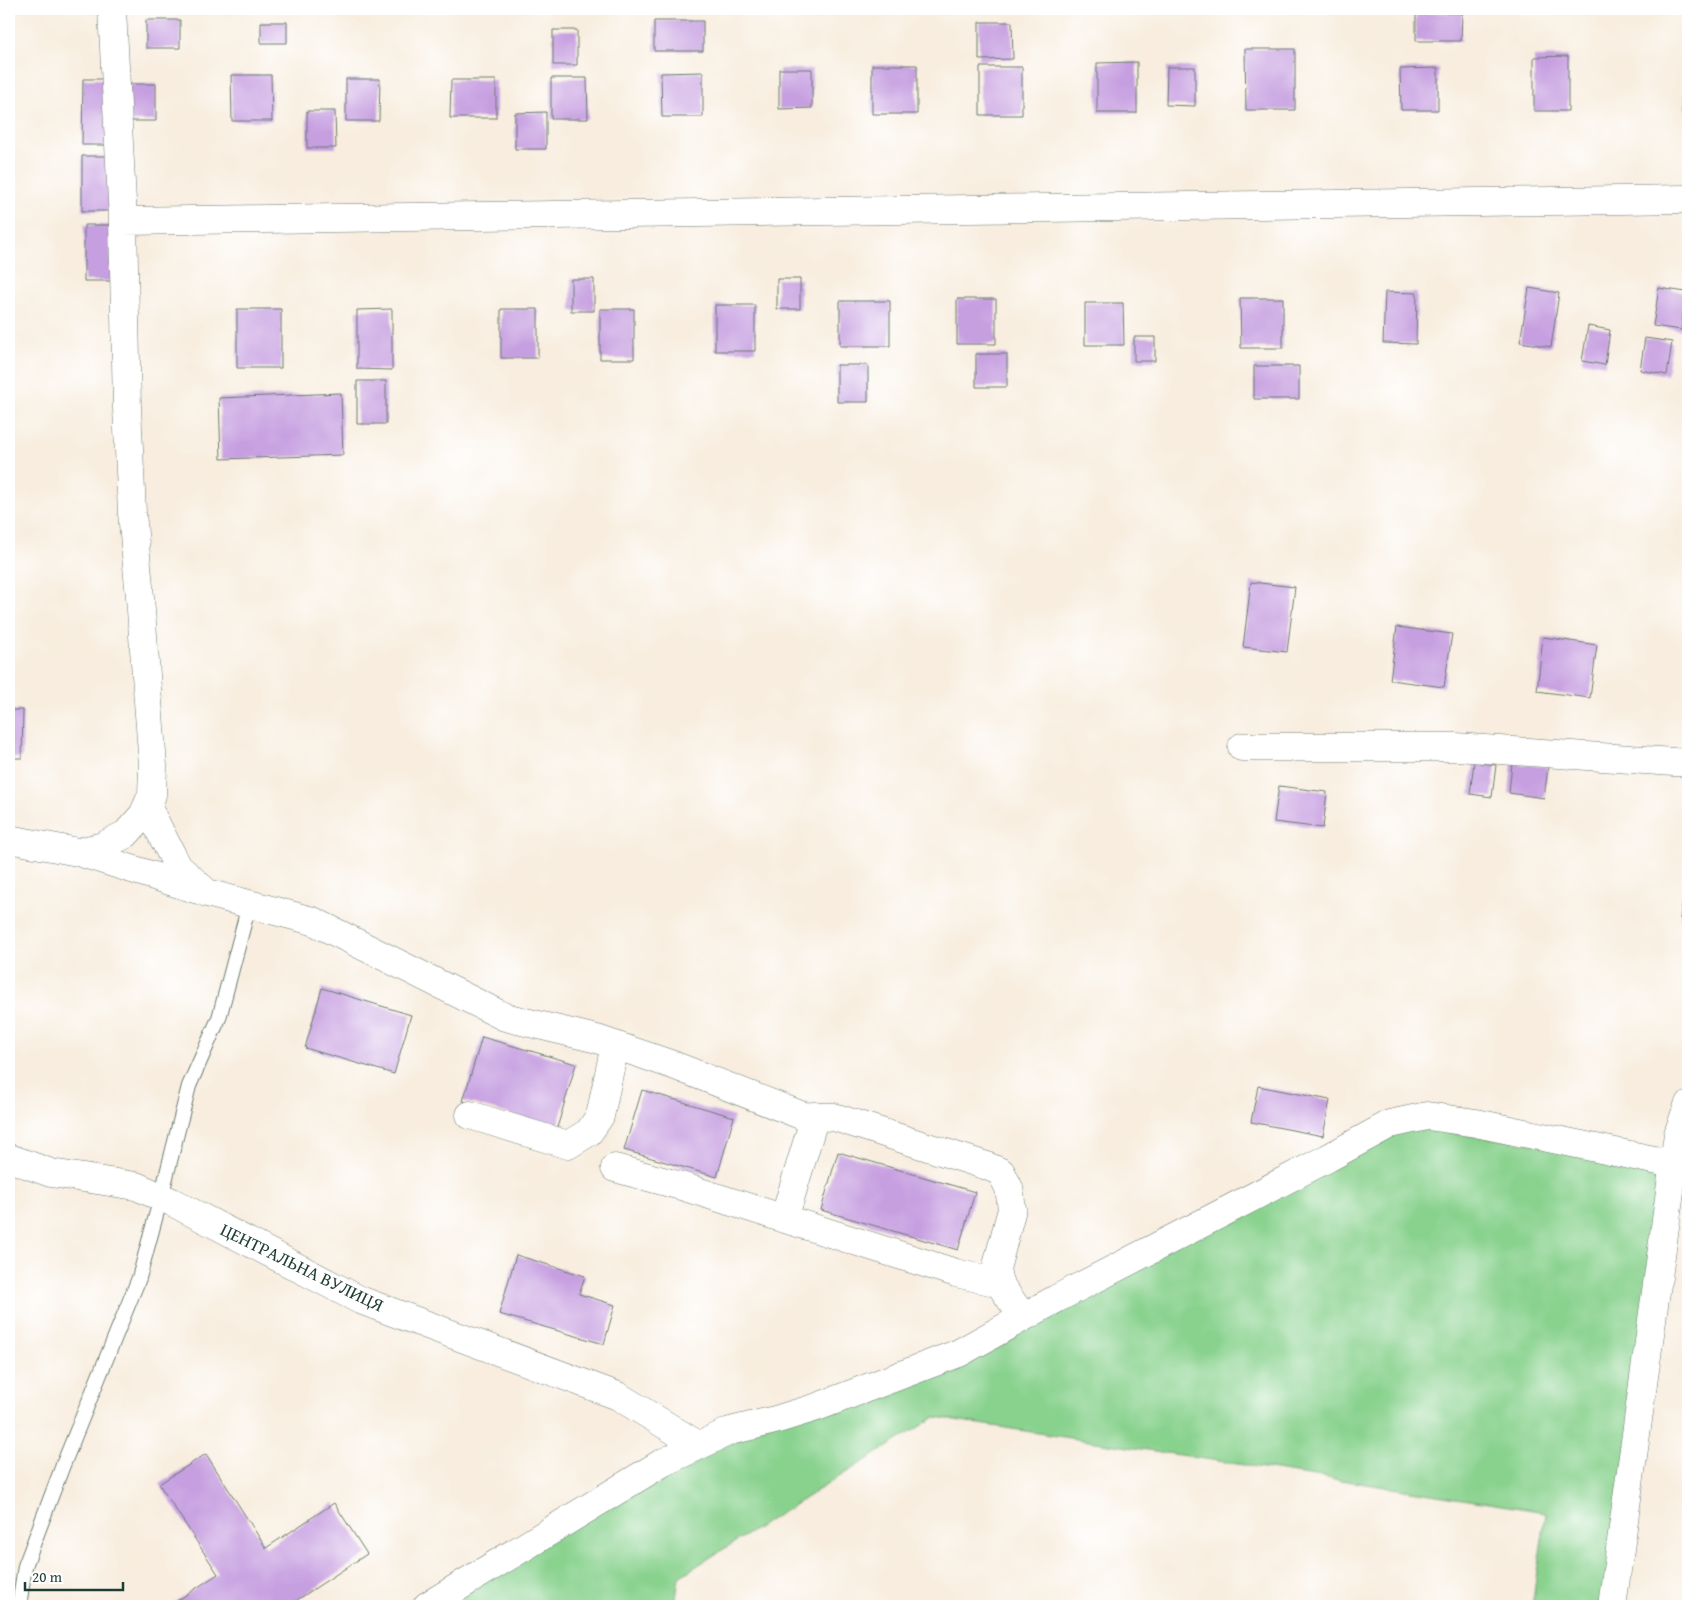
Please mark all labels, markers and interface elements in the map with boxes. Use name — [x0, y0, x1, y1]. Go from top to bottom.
street label: ЦЕНТРАЛЬНА ВУЛИЦЯ — [216, 1216, 389, 1318]
scale bar — [25, 1560, 122, 1592]
text: 20 m — [32, 1566, 63, 1587]

